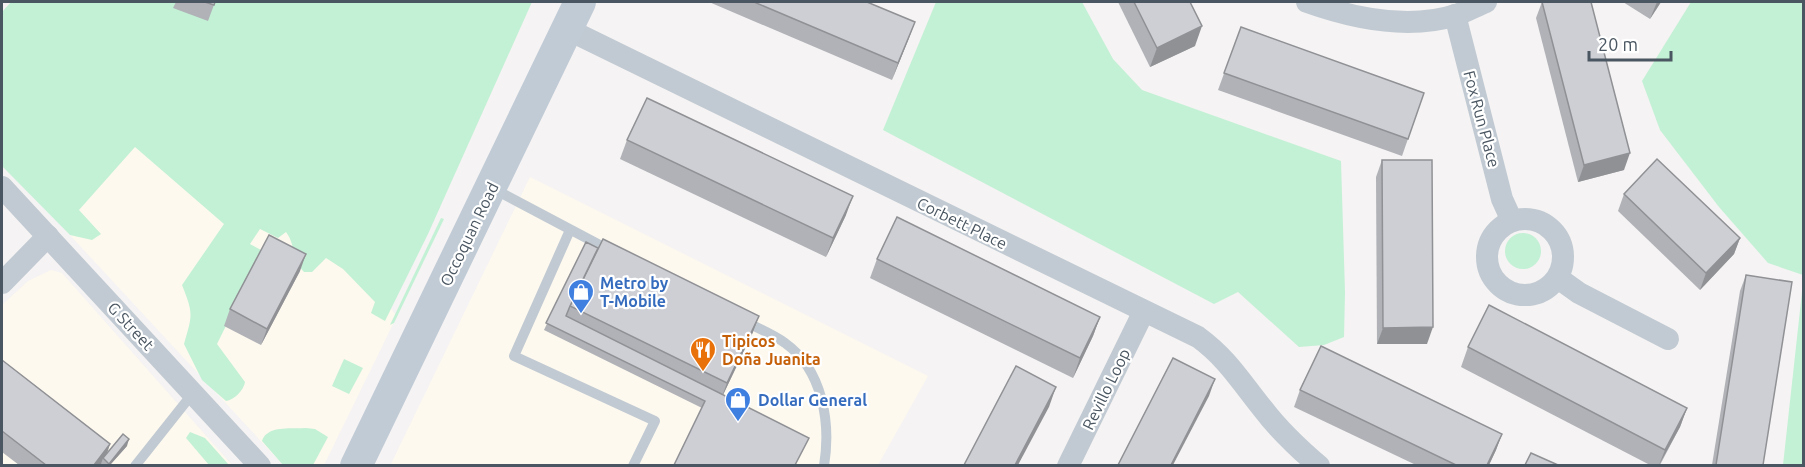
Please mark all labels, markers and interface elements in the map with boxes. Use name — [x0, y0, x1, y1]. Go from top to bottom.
scale bar — [1589, 24, 1672, 62]
text: 20 m — [1598, 34, 1638, 54]
street label: Fox Run Place — [1460, 69, 1504, 169]
street label: Occoquan Road — [436, 179, 502, 289]
street label: Corbett Place — [914, 193, 1010, 253]
place label: Metro by T-Mobile — [600, 274, 669, 310]
shop icon: Metro by T-Mobile — [566, 277, 596, 315]
street label: G Street — [104, 298, 158, 354]
place label: Tipicos Doña Juanita — [722, 332, 821, 368]
restaurant icon: Tipicos Doña Juanita — [688, 335, 718, 373]
street label: Revillo Loop — [1079, 345, 1133, 433]
shop icon: Dollar General — [723, 385, 753, 423]
place label: Dollar General — [758, 391, 867, 409]

